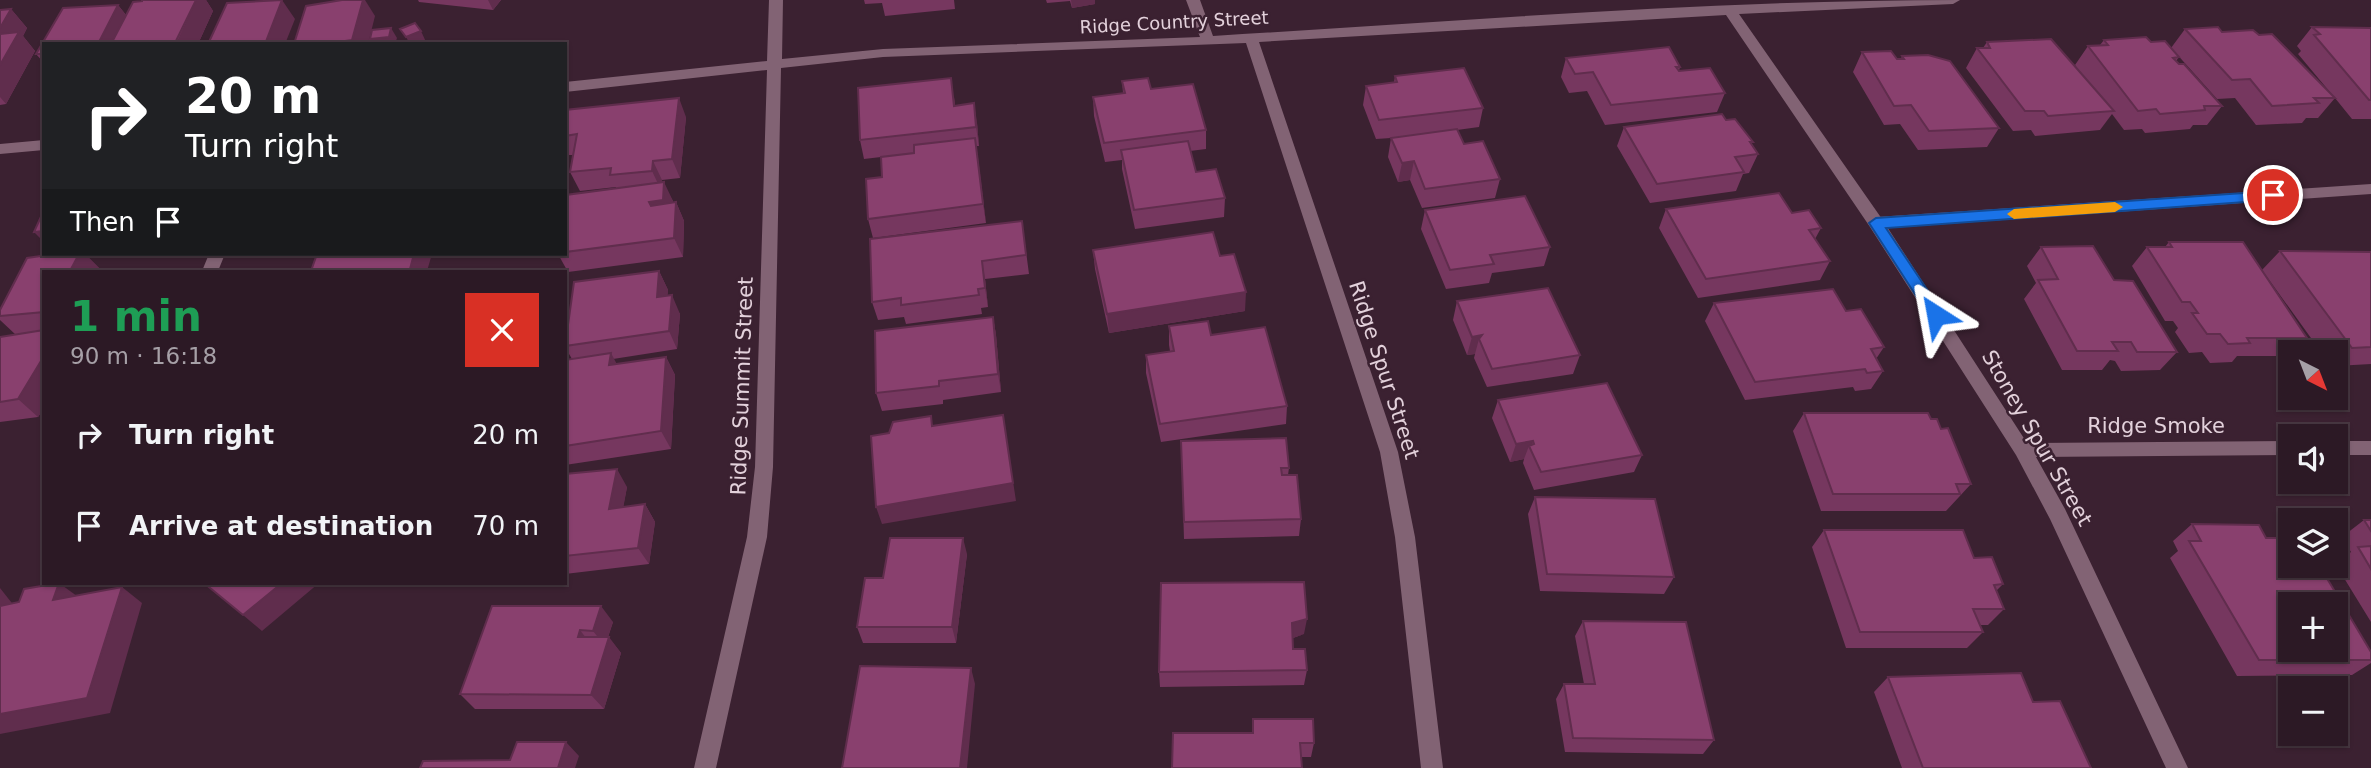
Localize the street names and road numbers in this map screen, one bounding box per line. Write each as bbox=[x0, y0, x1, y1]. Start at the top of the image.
street label: Ridge Country Street bbox=[1079, 7, 1269, 37]
street label: Ridge Summit Street bbox=[726, 276, 758, 496]
street label: Ridge Spur Street bbox=[1344, 278, 1424, 462]
street label: Stoney Spur Street bbox=[1977, 346, 2097, 530]
street label: Ridge Smoke bbox=[2087, 414, 2225, 438]

